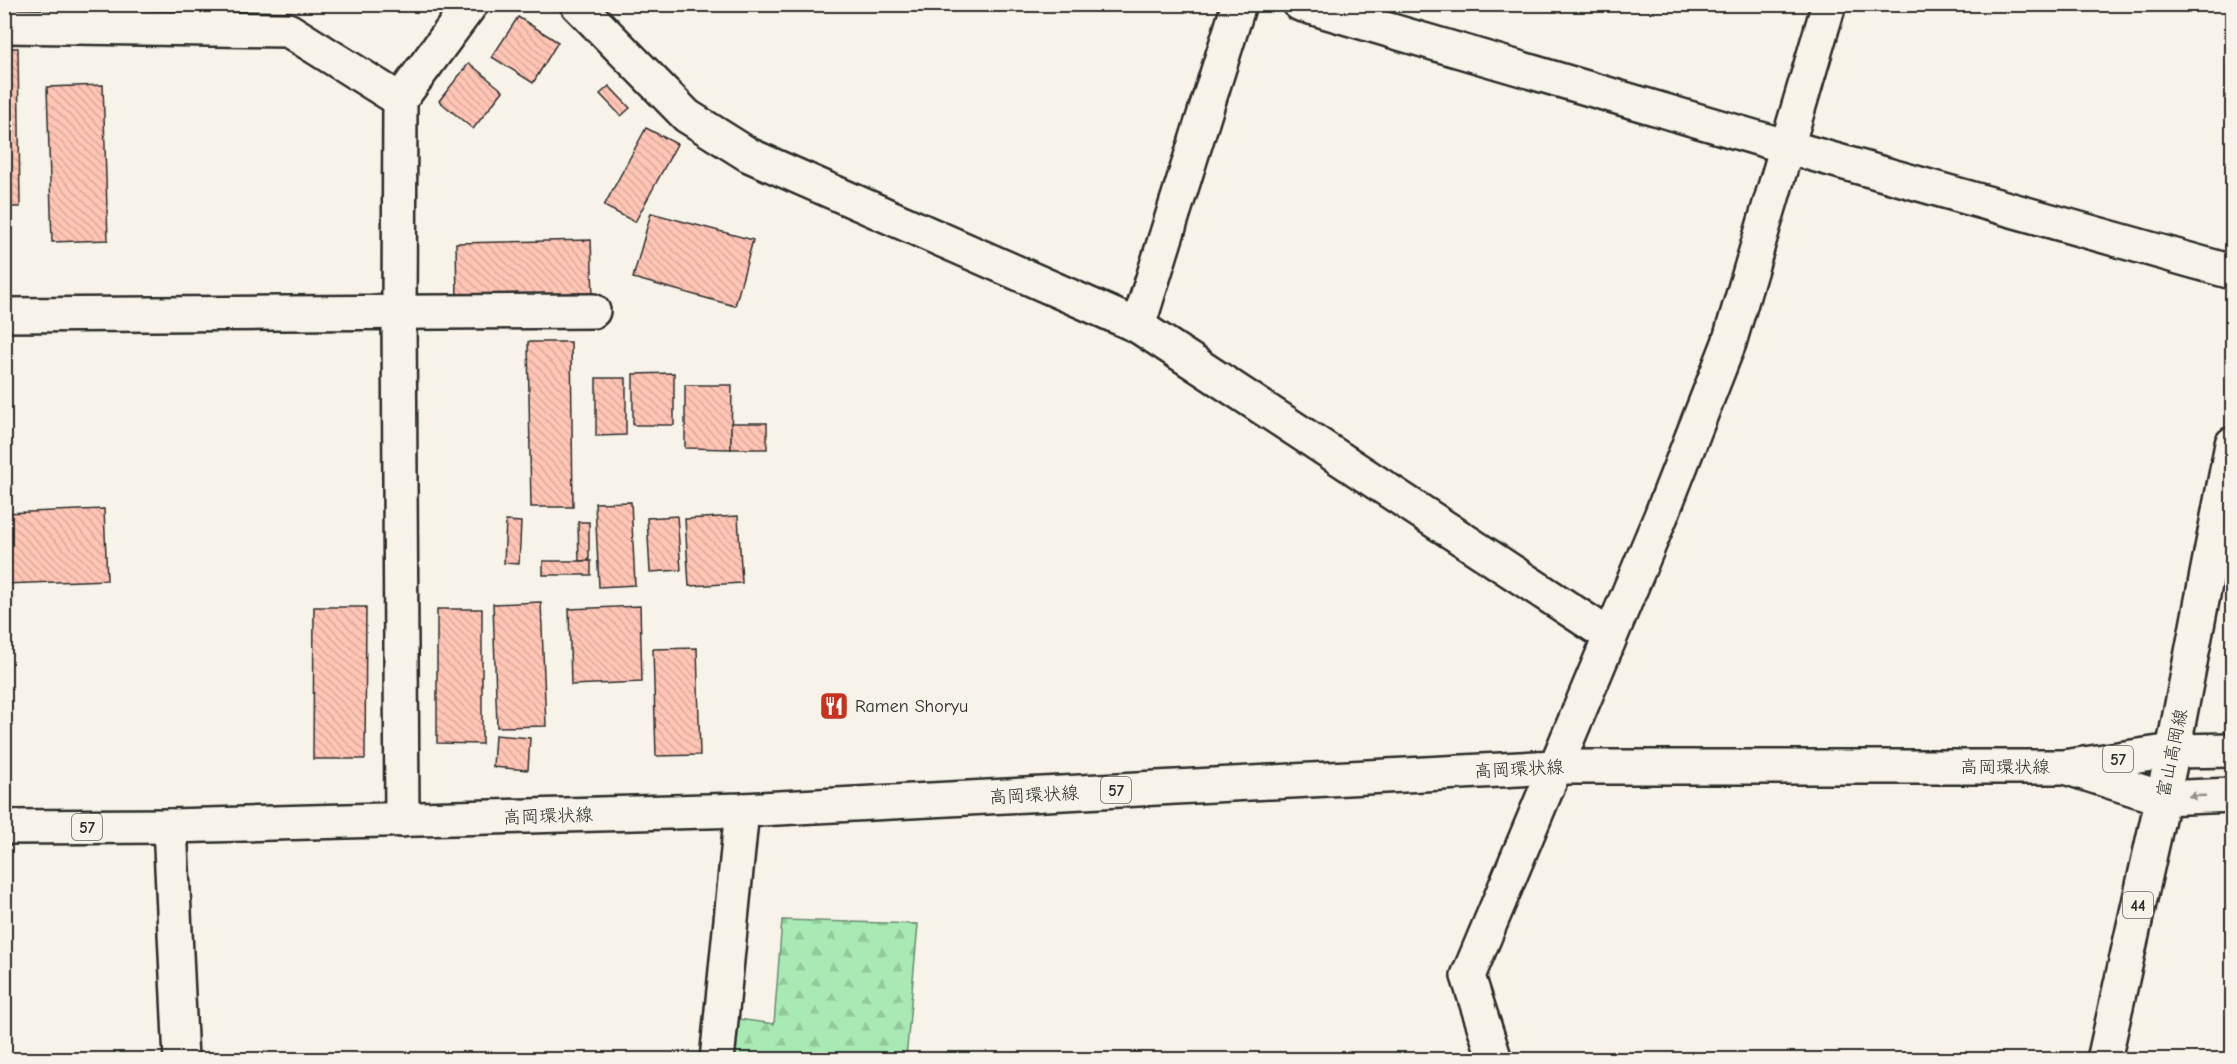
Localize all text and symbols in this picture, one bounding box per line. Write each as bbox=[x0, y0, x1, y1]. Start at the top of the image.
restaurant icon: Ramen Shoryu bbox=[818, 690, 850, 722]
place label: Ramen Shoryu bbox=[855, 696, 968, 717]
street label: 富山高岡線 bbox=[2153, 707, 2192, 799]
road number: 57 bbox=[2103, 746, 2133, 772]
street label: 高岡環状線 bbox=[1474, 757, 1565, 782]
street label: 高岡環状線 bbox=[1960, 757, 2050, 778]
road number: 57 bbox=[1101, 777, 1131, 803]
street label: 高岡環状線 bbox=[989, 783, 1080, 808]
one-way arrow bbox=[2188, 792, 2207, 801]
street label: 高岡環状線 bbox=[503, 804, 593, 829]
road number: 57 bbox=[72, 814, 102, 840]
road number: 44 bbox=[2123, 892, 2153, 918]

